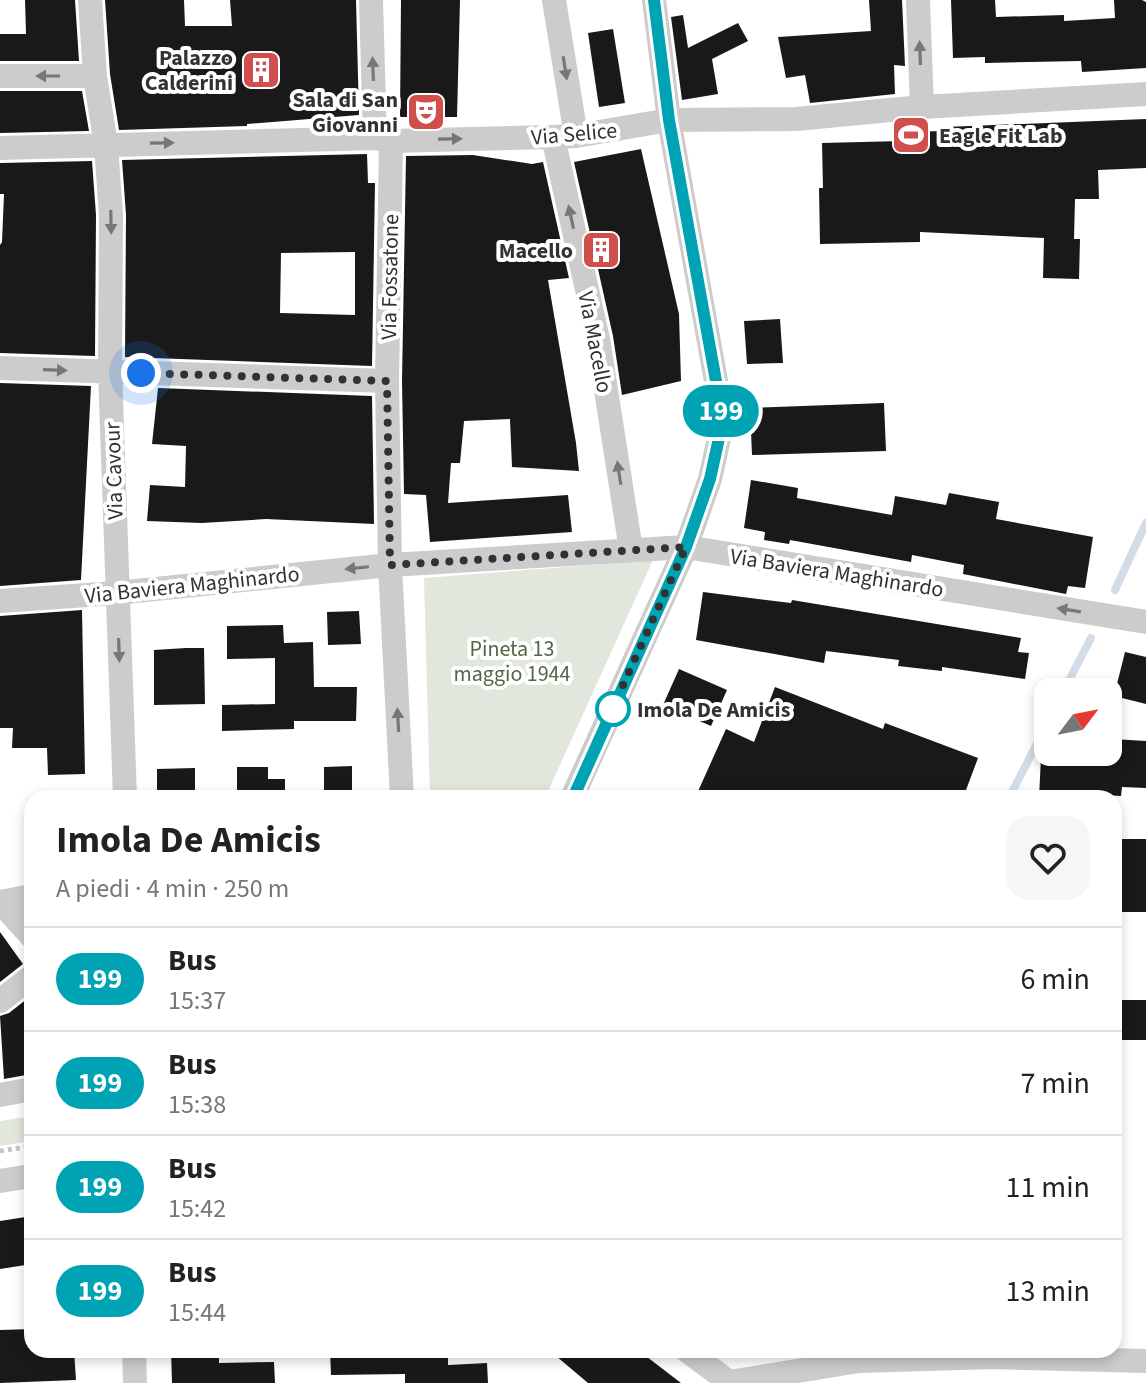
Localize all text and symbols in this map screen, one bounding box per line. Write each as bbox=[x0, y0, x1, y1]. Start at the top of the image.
one-way arrow bbox=[914, 40, 927, 65]
place label: Palazzo Calderini bbox=[145, 42, 233, 99]
building icon: Palazzo Calderini bbox=[240, 49, 282, 91]
one-way arrow bbox=[366, 56, 379, 81]
one-way arrow bbox=[559, 56, 572, 81]
one-way arrow bbox=[35, 70, 60, 82]
place label: Sala di San Giovanni bbox=[292, 84, 398, 141]
theatre icon: Sala di San Giovanni bbox=[405, 91, 447, 133]
street label: Via Selice bbox=[530, 114, 619, 154]
sports icon: Eagle Fit Lab bbox=[890, 114, 932, 156]
place label: Eagle Fit Lab bbox=[939, 120, 1063, 152]
one-way arrow bbox=[438, 133, 463, 146]
one-way arrow bbox=[150, 137, 175, 150]
one-way arrow bbox=[564, 205, 577, 230]
one-way arrow bbox=[104, 210, 117, 235]
street label: Via Fossatone bbox=[373, 214, 407, 340]
building icon: Macello bbox=[580, 229, 622, 271]
place label: Macello bbox=[499, 235, 573, 267]
street label: Via Macello bbox=[569, 289, 621, 396]
your location bbox=[121, 353, 161, 393]
one-way arrow bbox=[43, 363, 68, 376]
line badge: 199 bbox=[675, 385, 767, 437]
text: 199 bbox=[699, 391, 743, 431]
street label: Via Cavour bbox=[96, 421, 132, 520]
one-way arrow bbox=[612, 460, 625, 485]
street label: Via Baviera Maghinardo bbox=[728, 540, 946, 606]
street label: Via Baviera Maghinardo bbox=[83, 558, 301, 612]
one-way arrow bbox=[344, 561, 369, 574]
one-way arrow bbox=[1056, 603, 1081, 615]
park label: Pineta 13 maggio 1944 bbox=[454, 633, 571, 690]
one-way arrow bbox=[112, 638, 125, 663]
north arrow bbox=[1034, 678, 1122, 766]
map controls bbox=[1034, 678, 1122, 766]
marker: Imola De Amicis bbox=[596, 692, 630, 726]
place label: Imola De Amicis bbox=[637, 694, 791, 726]
one-way arrow bbox=[392, 707, 405, 732]
text: Imola De Amicis bbox=[56, 813, 321, 867]
button: heart bbox=[1006, 816, 1090, 900]
text: A piedi · 4 min · 250 m bbox=[56, 870, 289, 907]
text: Bus bbox=[168, 939, 216, 982]
text: 6 min bbox=[1020, 958, 1090, 1001]
text: 199 bbox=[78, 959, 122, 999]
text: 15:37 bbox=[168, 982, 226, 1019]
text: Bus bbox=[168, 1043, 216, 1086]
text: 7 min bbox=[1020, 1062, 1090, 1105]
text: 199 bbox=[78, 1063, 122, 1103]
text: 15:38 bbox=[168, 1086, 226, 1123]
text: Bus bbox=[168, 1147, 216, 1190]
text: 11 min bbox=[1006, 1166, 1090, 1209]
text: 199 bbox=[78, 1167, 122, 1207]
text: 15:42 bbox=[168, 1190, 226, 1227]
text: Bus bbox=[168, 1251, 216, 1294]
text: 13 min bbox=[1006, 1270, 1090, 1313]
text: 199 bbox=[78, 1271, 122, 1311]
text: 15:44 bbox=[168, 1294, 226, 1331]

